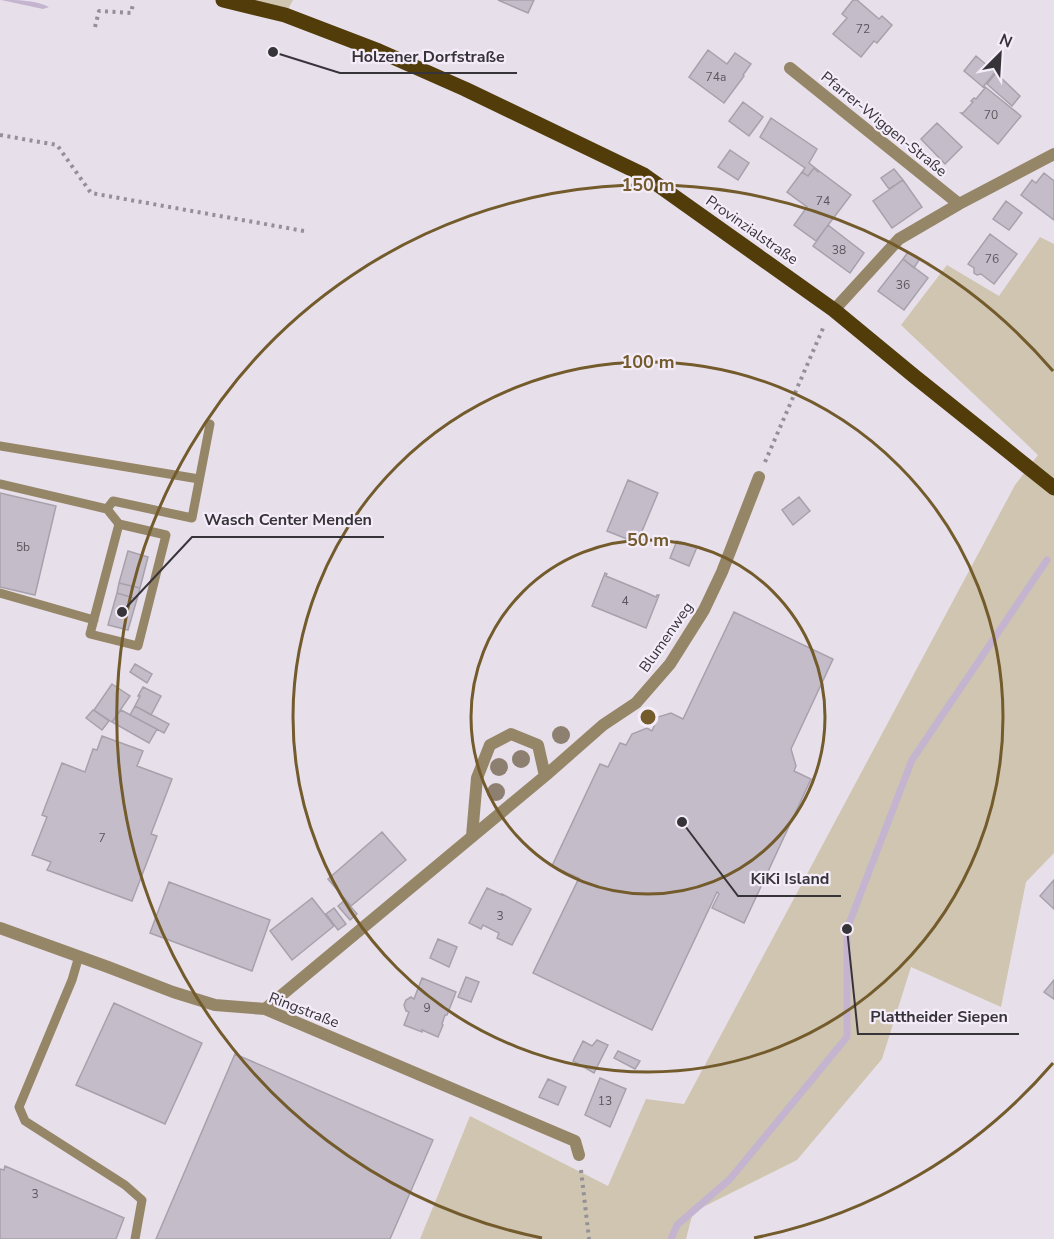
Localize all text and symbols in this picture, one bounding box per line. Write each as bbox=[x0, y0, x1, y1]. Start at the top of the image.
house number: 72 bbox=[856, 21, 870, 37]
north arrow bbox=[970, 24, 1030, 84]
text: N bbox=[996, 29, 1016, 54]
callout: Holzener Dorfstraße bbox=[340, 39, 517, 73]
text: Holzener Dorfstraße bbox=[351, 46, 505, 68]
street label: Pfarrer-Wiggen-Straße bbox=[817, 67, 951, 181]
house number: 74a bbox=[706, 69, 726, 85]
house number: 70 bbox=[984, 107, 998, 123]
text: 150 m bbox=[621, 173, 675, 197]
street label: Provinzialstraße bbox=[702, 191, 802, 269]
house number: 74 bbox=[816, 193, 830, 209]
house number: 38 bbox=[832, 242, 846, 258]
house number: 76 bbox=[985, 251, 999, 267]
house number: 36 bbox=[896, 277, 910, 293]
text: 100 m bbox=[621, 350, 675, 374]
callout: Wasch Center Menden bbox=[192, 503, 384, 537]
text: Wasch Center Menden bbox=[204, 509, 372, 531]
text: 50 m bbox=[627, 528, 669, 552]
house number: 5b bbox=[16, 539, 30, 555]
house number: 4 bbox=[621, 593, 629, 609]
street label: Blumenweg bbox=[634, 598, 698, 676]
centre of rings bbox=[638, 707, 658, 727]
house number: 7 bbox=[98, 830, 106, 846]
callout: KiKi Island bbox=[738, 862, 841, 896]
text: KiKi Island bbox=[751, 868, 829, 890]
house number: 3 bbox=[496, 908, 504, 924]
street label: Ringstraße bbox=[266, 987, 342, 1033]
house number: 9 bbox=[423, 1000, 431, 1016]
callout: Plattheider Siepen bbox=[858, 1000, 1019, 1034]
text: Plattheider Siepen bbox=[870, 1006, 1008, 1028]
house number: 13 bbox=[598, 1093, 612, 1109]
house number: 3 bbox=[31, 1186, 39, 1202]

